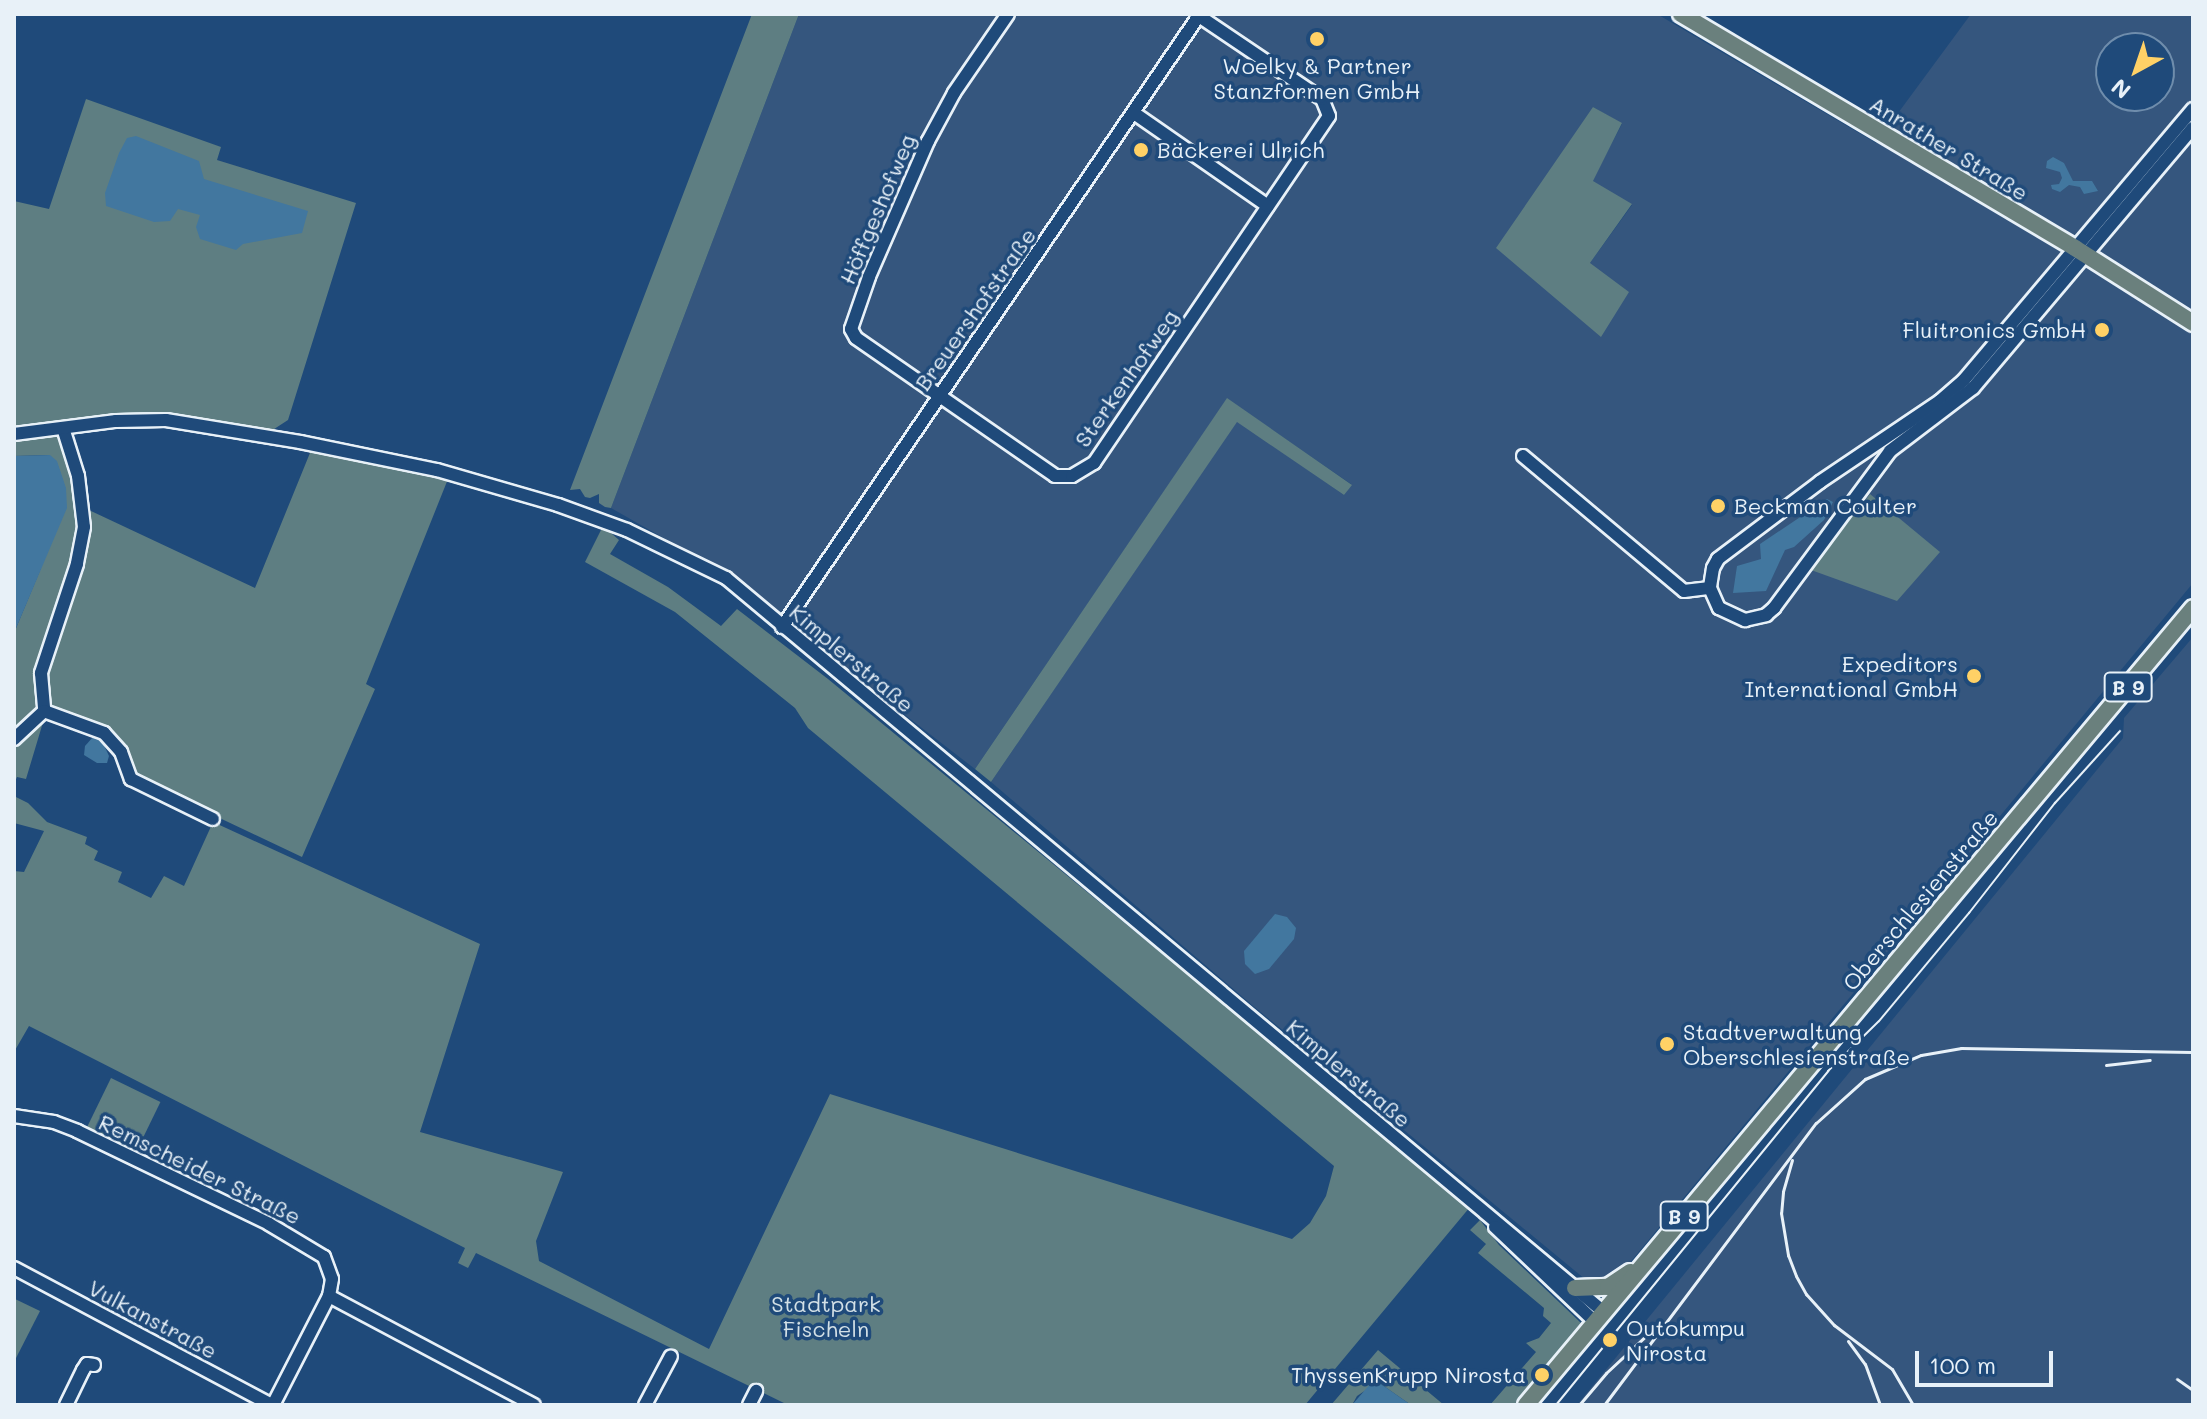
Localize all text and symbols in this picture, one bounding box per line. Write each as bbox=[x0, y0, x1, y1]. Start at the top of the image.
marker: Woelky & Partner Stanzformen GmbH bbox=[1308, 30, 1326, 48]
north arrow bbox=[2095, 32, 2175, 112]
place label: Woelky & Partner Stanzformen GmbH bbox=[1214, 52, 1420, 104]
text: N bbox=[2105, 73, 2136, 106]
street label: Anrather Straße bbox=[1865, 90, 2033, 206]
street label: Höffgeshofweg bbox=[834, 130, 920, 288]
place label: Bäckerei Ulrich bbox=[1157, 137, 1324, 163]
marker: Bäckerei Ulrich bbox=[1132, 141, 1150, 159]
street label: Breuershofstraße bbox=[909, 223, 1041, 395]
street label: Sterkenhofweg bbox=[1069, 304, 1183, 452]
place label: Fluitronics GmbH bbox=[1903, 317, 2086, 343]
marker: Fluitronics GmbH bbox=[2093, 321, 2111, 339]
place label: Beckman Coulter bbox=[1734, 493, 1917, 519]
marker: Beckman Coulter bbox=[1709, 497, 1727, 515]
street label: Kimplerstraße bbox=[785, 598, 919, 718]
place label: Expeditors International GmbH bbox=[1744, 650, 1958, 702]
marker: Expeditors International GmbH bbox=[1965, 667, 1983, 685]
road number: B 9 bbox=[2102, 671, 2154, 703]
street label: Oberschlesienstraße bbox=[1837, 804, 2003, 996]
street label: Kimplerstraße bbox=[1282, 1013, 1416, 1133]
place label: Stadtverwaltung Oberschlesienstraße bbox=[1683, 1018, 1910, 1070]
marker: Stadtverwaltung Oberschlesienstraße bbox=[1658, 1035, 1676, 1053]
street label: Remscheider Straße bbox=[95, 1109, 305, 1229]
road number: B 9 bbox=[1658, 1200, 1710, 1232]
street label: Vulkanstraße bbox=[84, 1274, 222, 1364]
park label: Stadtpark Fischeln bbox=[771, 1290, 881, 1342]
place label: Outokumpu Nirosta bbox=[1626, 1314, 1745, 1366]
marker: Outokumpu Nirosta bbox=[1601, 1331, 1619, 1349]
scale bar bbox=[1919, 1335, 2057, 1385]
text: 100 m bbox=[1929, 1349, 1996, 1380]
place label: ThyssenKrupp Nirosta bbox=[1291, 1362, 1526, 1388]
marker: ThyssenKrupp Nirosta bbox=[1533, 1366, 1551, 1384]

